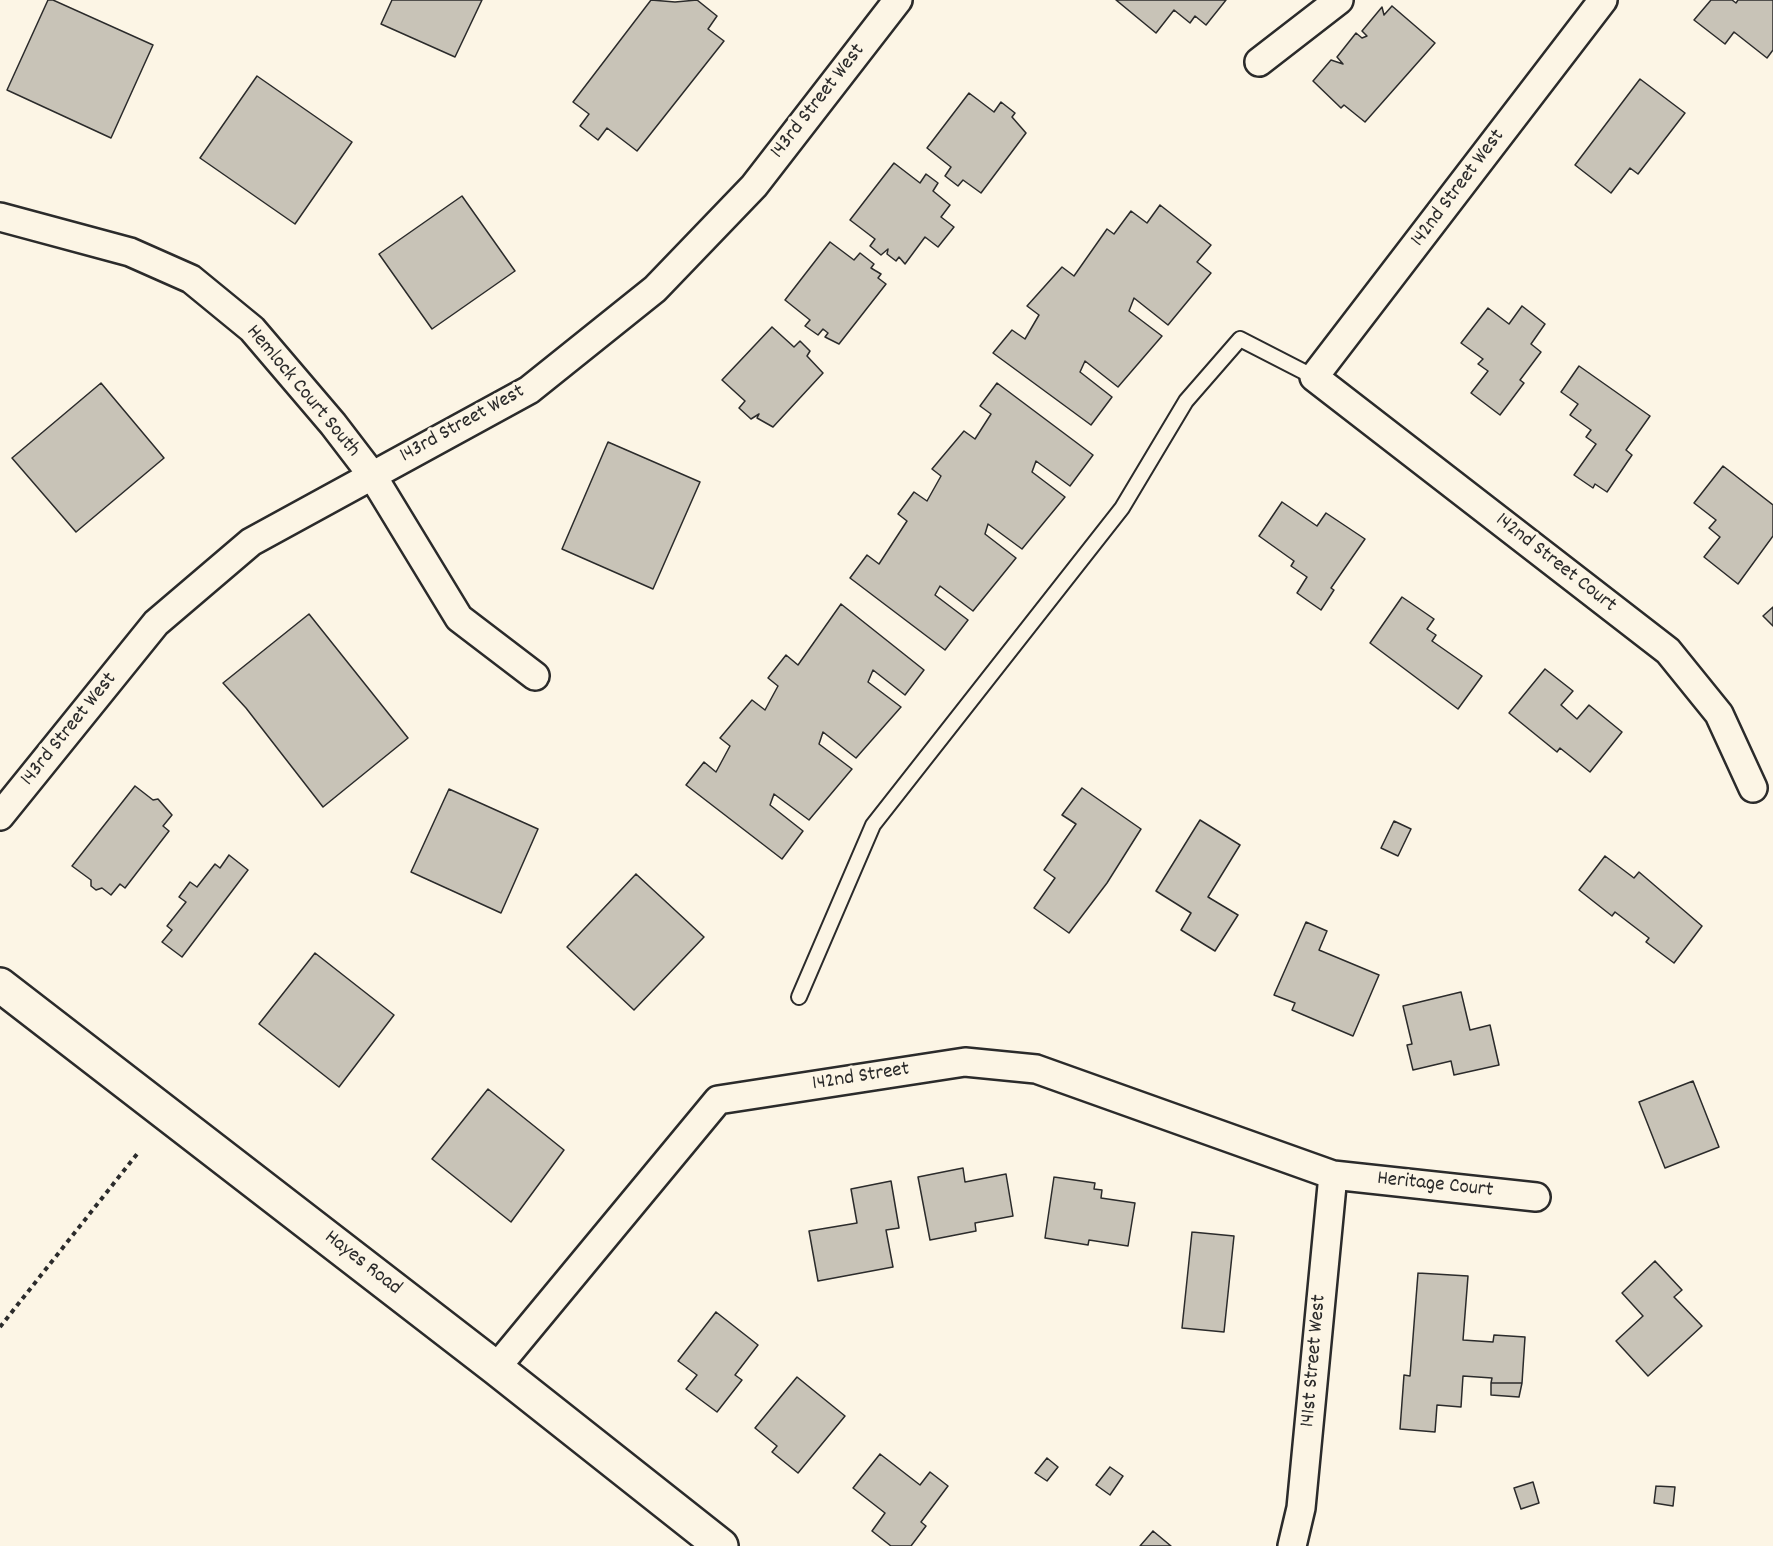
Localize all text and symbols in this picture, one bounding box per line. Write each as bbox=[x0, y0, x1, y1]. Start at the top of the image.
street label: 143rd Street West bbox=[766, 40, 872, 164]
street label: 142nd Street West bbox=[1407, 125, 1511, 253]
street label: Hemlock Court South bbox=[239, 321, 365, 463]
street label: 143rd Street West bbox=[396, 380, 530, 470]
street label: 142nd Street Court bbox=[1489, 509, 1621, 619]
street label: 143rd Street West bbox=[17, 668, 123, 792]
street label: 142nd Street bbox=[811, 1058, 911, 1098]
street label: Heritage Court bbox=[1376, 1167, 1494, 1205]
street label: Hayes Road bbox=[318, 1226, 406, 1302]
street label: 141st Street West bbox=[1297, 1294, 1333, 1428]

